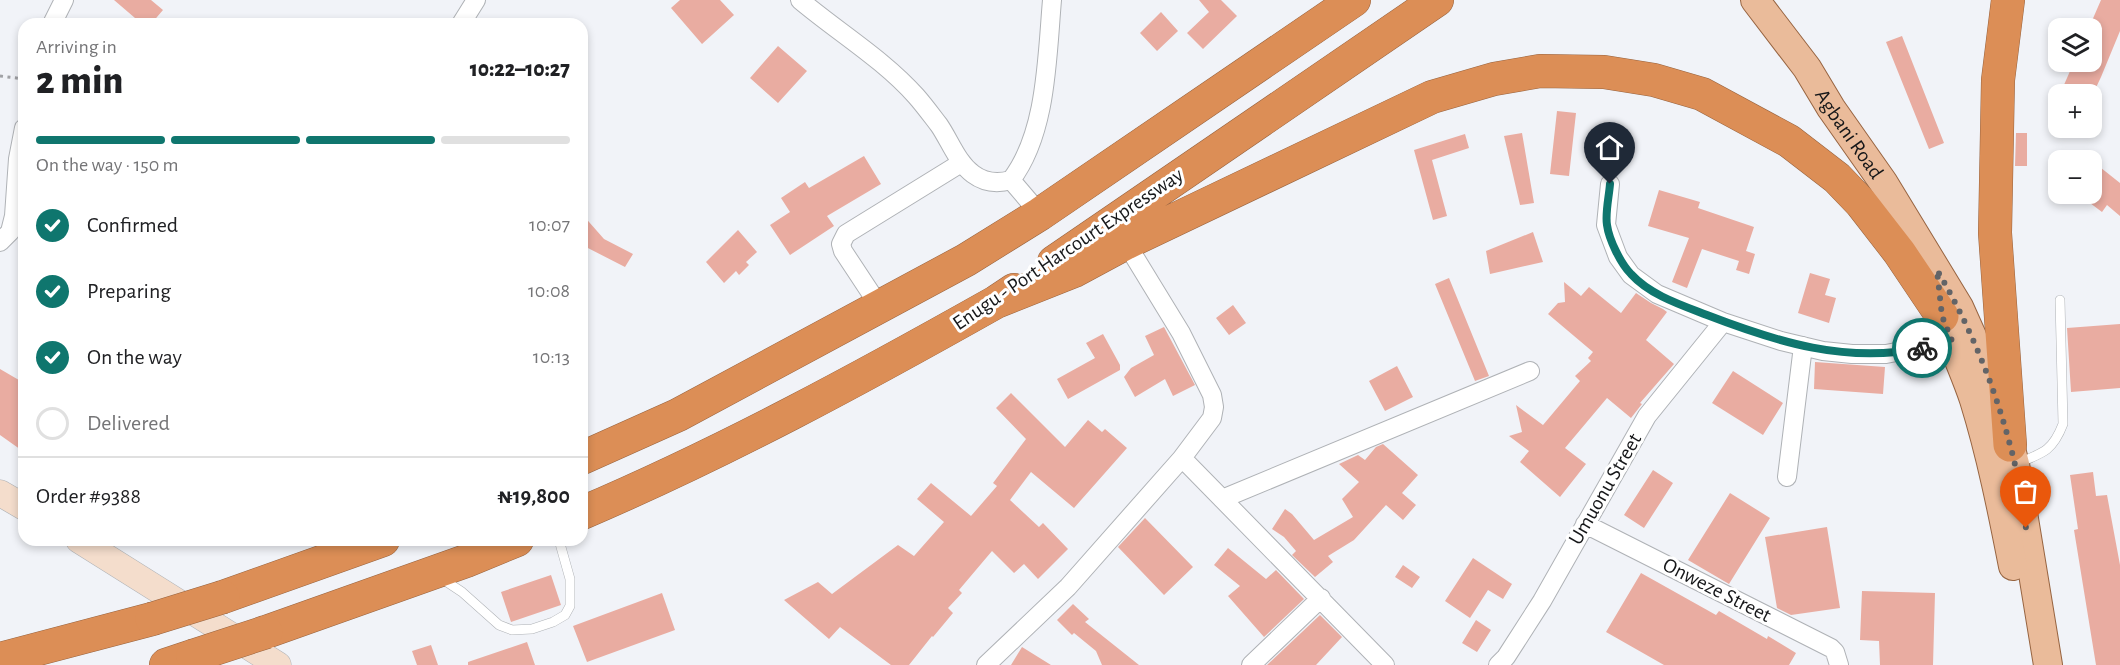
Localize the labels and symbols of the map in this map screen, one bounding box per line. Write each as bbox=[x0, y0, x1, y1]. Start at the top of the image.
street label: Agbani Road bbox=[1812, 85, 1888, 183]
pin bbox=[1584, 122, 1635, 184]
street label: Enugu - Port Harcourt Expressway bbox=[949, 164, 1187, 334]
courier bbox=[1892, 318, 1952, 378]
street label: Umuonu Street bbox=[1565, 429, 1645, 548]
pin bbox=[2000, 466, 2051, 528]
street label: Onweze Street bbox=[1660, 554, 1775, 626]

